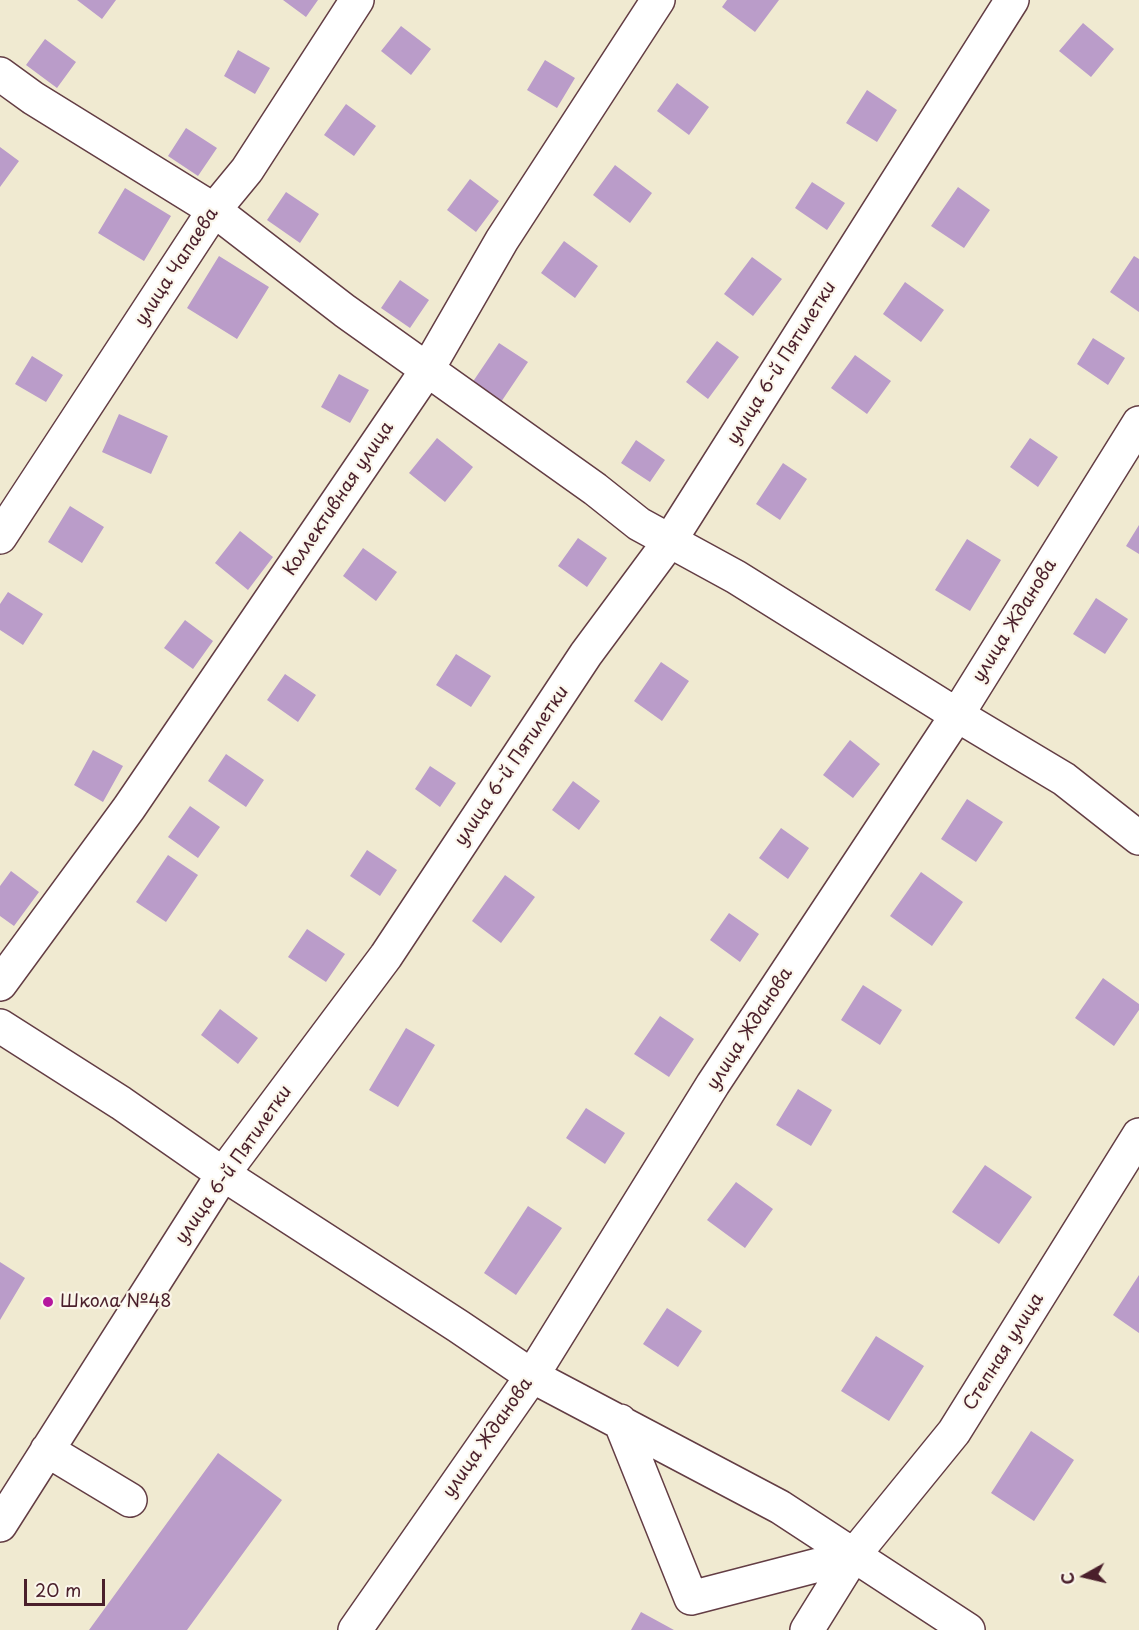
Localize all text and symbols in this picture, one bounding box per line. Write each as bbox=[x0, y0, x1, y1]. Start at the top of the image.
street label: улица Чапаева bbox=[131, 204, 223, 330]
street label: улица 6-й Пятилетки bbox=[723, 277, 841, 449]
street label: Коллективная улица bbox=[279, 418, 399, 580]
street label: улица Жданова bbox=[968, 555, 1062, 687]
street label: улица 6-й Пятилетки bbox=[450, 682, 574, 850]
street label: улица Жданова bbox=[702, 964, 798, 1094]
street label: улица 6-й Пятилетки bbox=[171, 1082, 297, 1248]
street label: Степная улица bbox=[959, 1289, 1049, 1415]
place label: Школа №48 bbox=[60, 1291, 171, 1313]
marker: Школа №48 bbox=[41, 1295, 55, 1309]
street label: улица Жданова bbox=[439, 1374, 537, 1502]
north arrow bbox=[1055, 1546, 1115, 1606]
scale bar bbox=[27, 1567, 108, 1605]
text: С bbox=[1054, 1571, 1080, 1586]
text: 20 m bbox=[35, 1576, 81, 1603]

